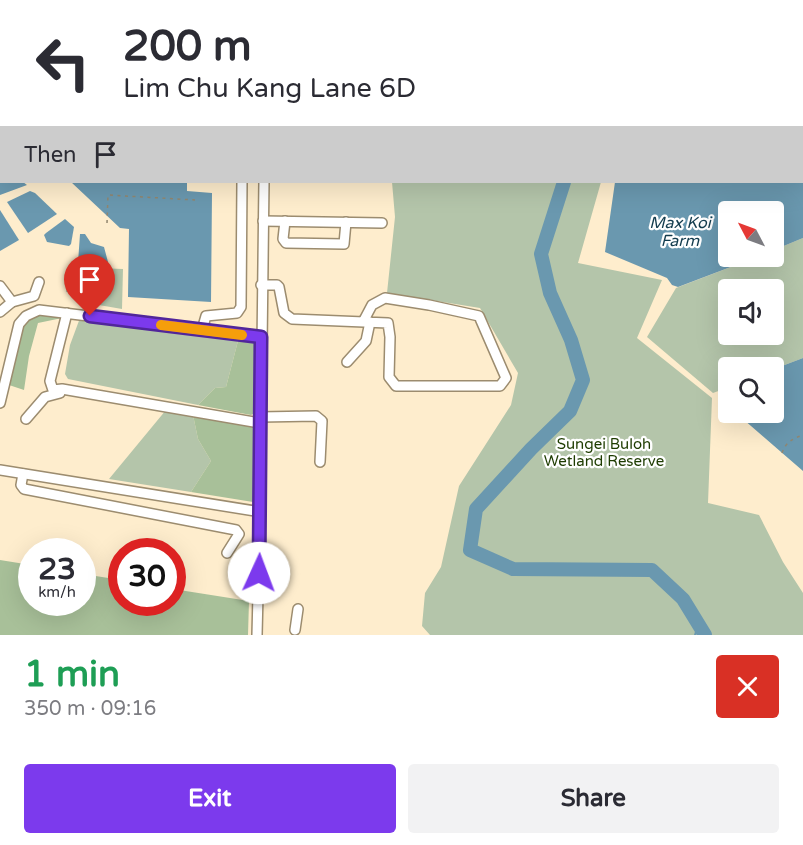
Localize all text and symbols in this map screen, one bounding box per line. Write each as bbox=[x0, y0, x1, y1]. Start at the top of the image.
text: 200 m bbox=[123, 21, 252, 72]
icon: left bbox=[24, 24, 102, 102]
text: Lim Chu Kang Lane 6D bbox=[123, 72, 416, 105]
icon: arrive bbox=[89, 138, 122, 171]
text: Then bbox=[24, 142, 77, 168]
north arrow bbox=[718, 201, 784, 267]
map controls bbox=[718, 201, 784, 423]
water label: Max Koi Farm bbox=[649, 213, 713, 251]
pin bbox=[64, 254, 115, 316]
icon: arrive bbox=[73, 263, 106, 296]
button: sound bbox=[718, 279, 784, 345]
button: search bbox=[718, 357, 784, 423]
park label: Sungei Buloh Wetland Reserve bbox=[544, 435, 664, 470]
speed limit sign: 30 bbox=[108, 538, 186, 616]
position arrow bbox=[227, 541, 291, 605]
text: 23 bbox=[38, 551, 76, 588]
text: km/h bbox=[38, 583, 76, 601]
text: 1 min bbox=[24, 653, 120, 696]
button: close bbox=[716, 655, 779, 718]
text: 350 m · 09:16 bbox=[24, 697, 156, 721]
button: Exit bbox=[24, 764, 396, 833]
button: Share bbox=[408, 764, 779, 833]

